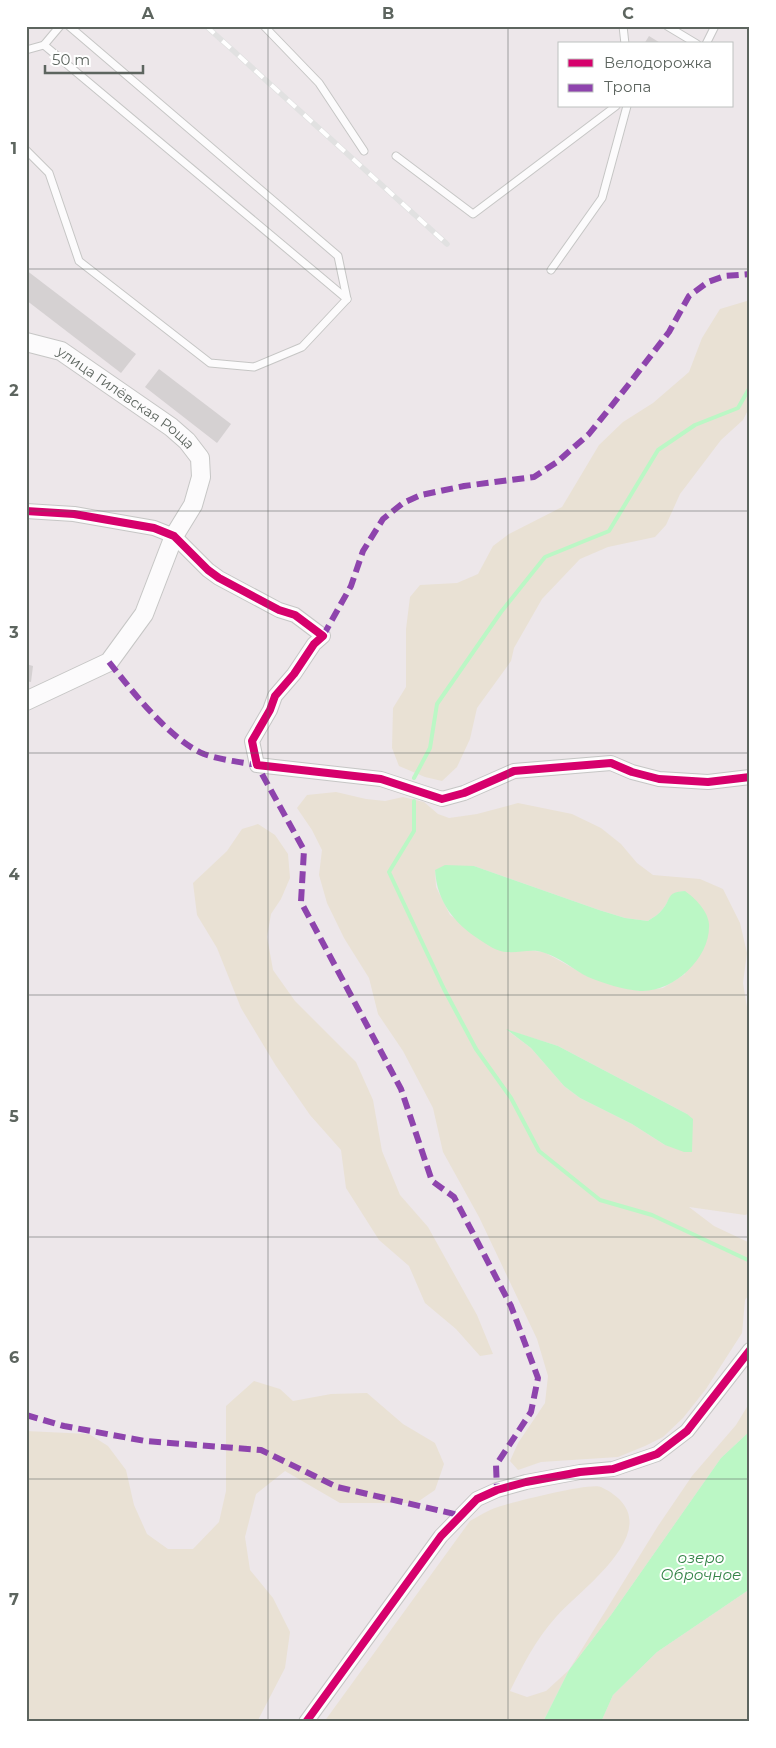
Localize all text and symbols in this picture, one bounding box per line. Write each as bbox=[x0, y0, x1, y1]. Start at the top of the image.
text: A bbox=[141, 4, 155, 23]
text: B bbox=[382, 4, 394, 23]
text: C bbox=[622, 4, 634, 23]
scale bar bbox=[45, 42, 142, 74]
legend bbox=[558, 42, 734, 108]
text: 50 m bbox=[52, 50, 90, 69]
text: Велодорожка bbox=[604, 53, 712, 72]
text: Тропа bbox=[604, 77, 651, 96]
text: 1 bbox=[11, 139, 17, 158]
street label: улица Гилёвская Роща bbox=[53, 341, 199, 453]
text: 2 bbox=[9, 381, 19, 400]
text: 3 bbox=[8, 623, 19, 642]
text: 4 bbox=[8, 865, 20, 884]
text: 5 bbox=[9, 1107, 19, 1126]
text: 6 bbox=[9, 1348, 19, 1367]
water label: озеро Оброчное bbox=[661, 1548, 741, 1584]
text: 7 bbox=[9, 1590, 19, 1609]

